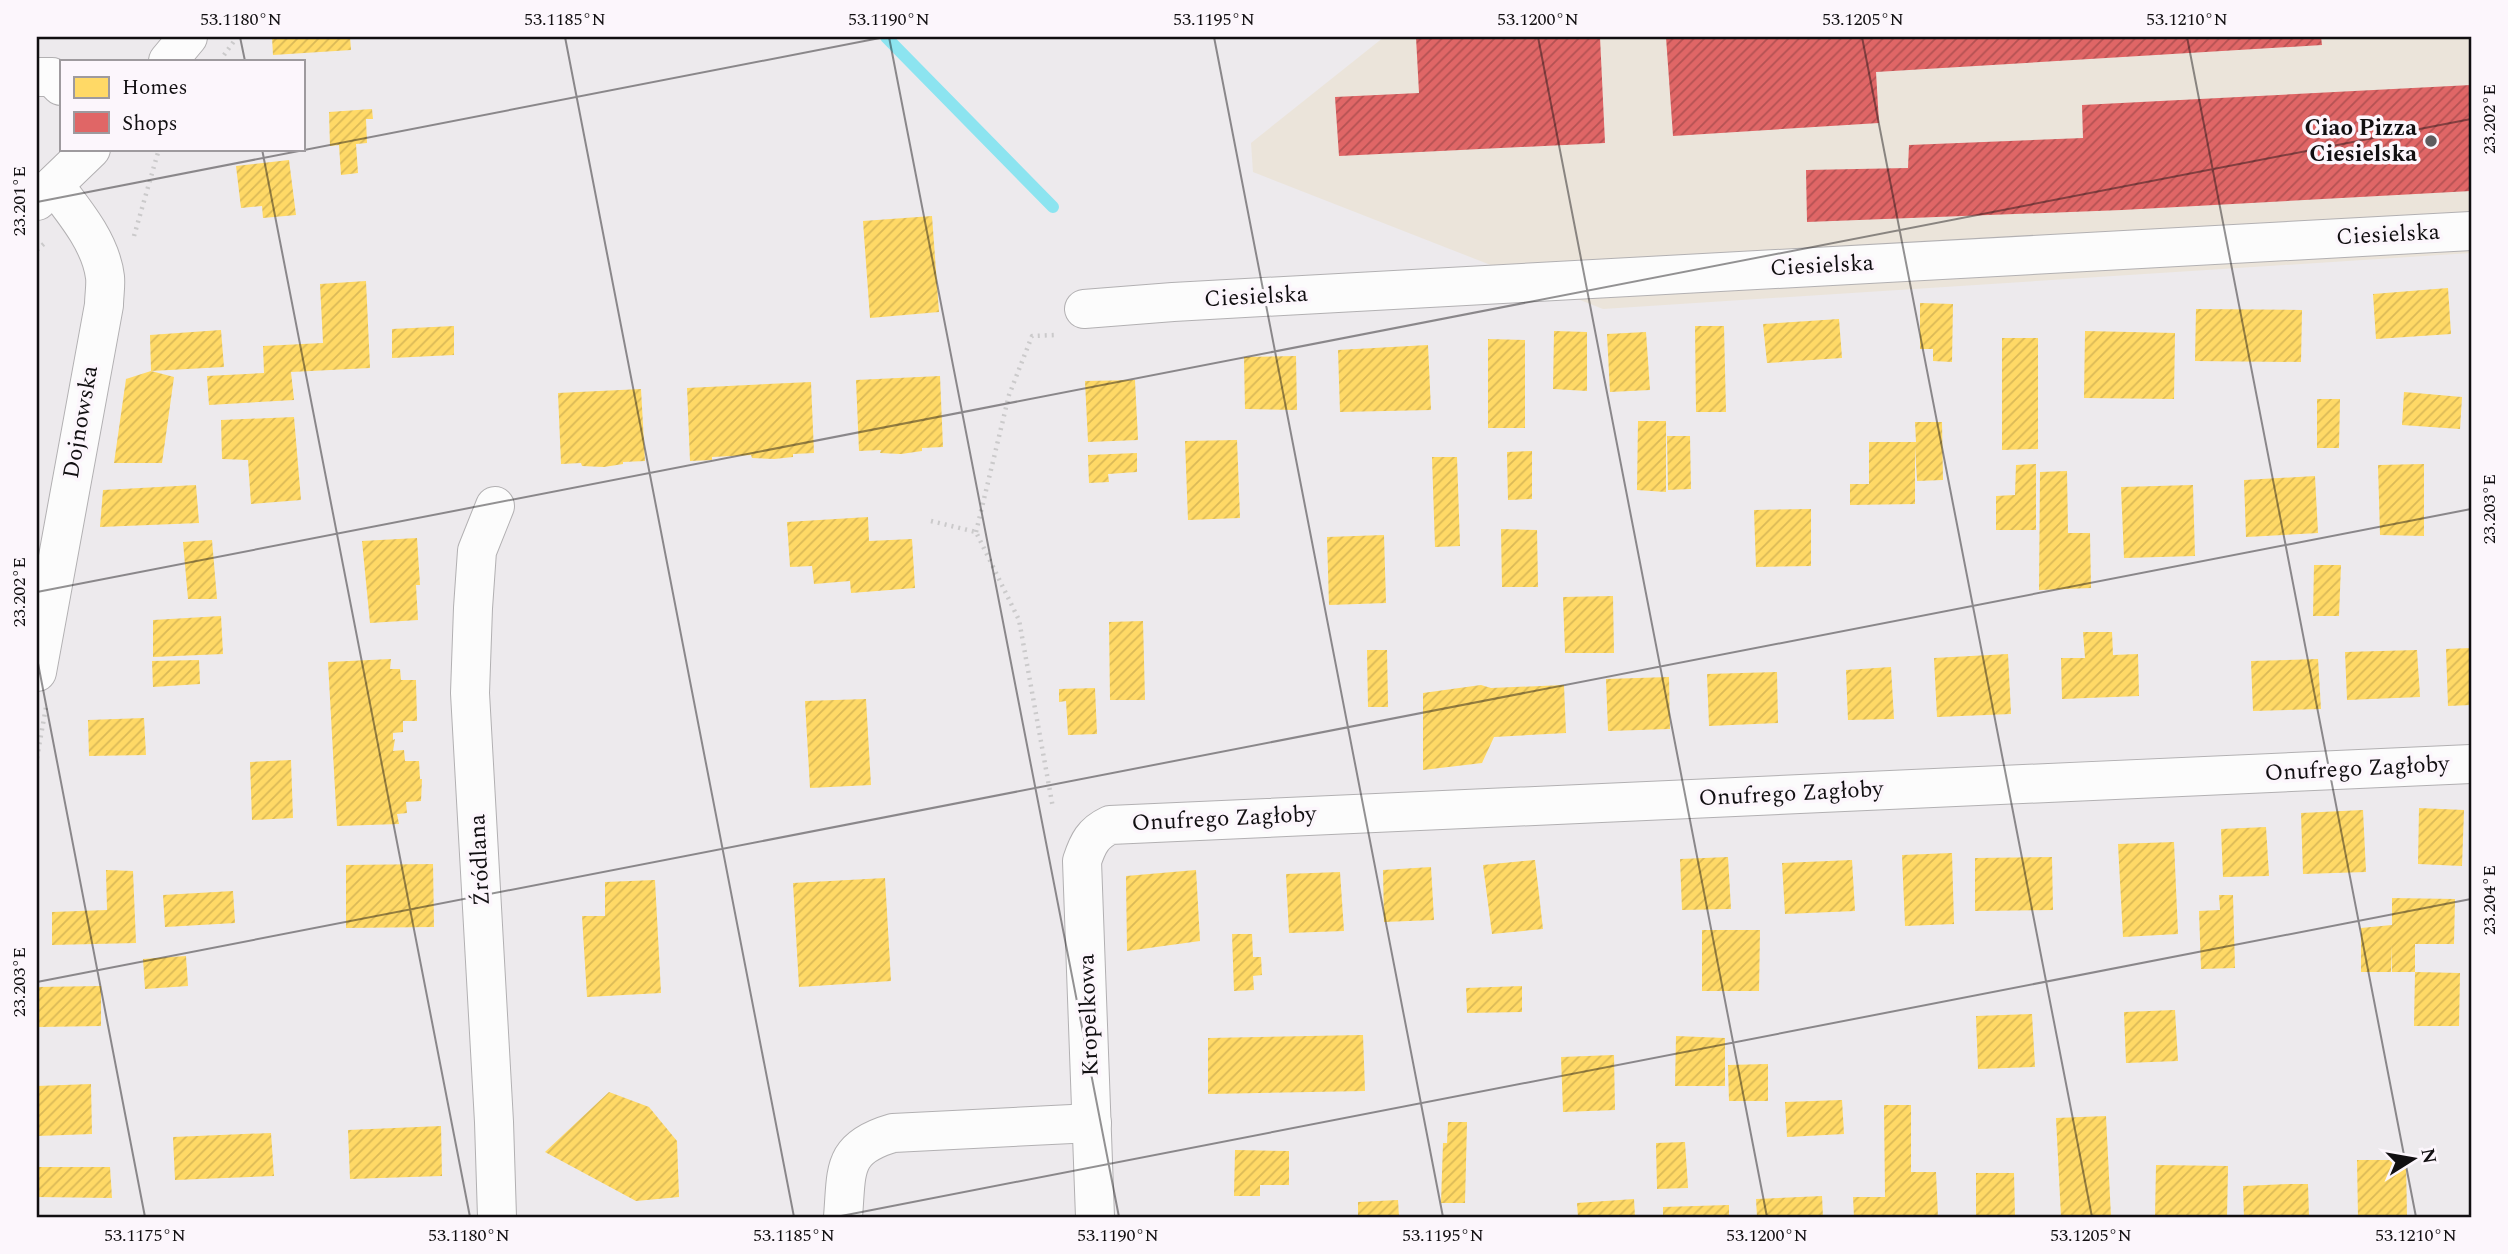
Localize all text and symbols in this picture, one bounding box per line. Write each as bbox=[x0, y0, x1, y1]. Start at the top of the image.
text: 53.1180°N bbox=[200, 6, 282, 33]
text: 53.1185°N bbox=[524, 6, 606, 33]
text: 53.1190°N bbox=[848, 6, 930, 33]
text: 53.1195°N bbox=[1173, 6, 1255, 33]
text: 53.1200°N bbox=[1497, 6, 1579, 33]
text: 53.1205°N bbox=[1822, 6, 1904, 33]
text: 53.1210°N bbox=[2146, 6, 2228, 33]
legend bbox=[60, 60, 304, 150]
text: Homes bbox=[122, 72, 188, 104]
text: 23.202°E bbox=[2476, 84, 2503, 154]
text: Shops bbox=[122, 108, 178, 140]
place label: Ciao Pizza Ciesielska bbox=[2305, 111, 2417, 172]
marker: Ciao Pizza Ciesielska bbox=[2423, 133, 2439, 149]
text: 23.201°E bbox=[6, 166, 33, 236]
street label: Ciesielska bbox=[2335, 215, 2441, 255]
street label: Ciesielska bbox=[1769, 246, 1875, 286]
street label: Ciesielska bbox=[1203, 277, 1309, 317]
street label: Dojnowska bbox=[54, 363, 108, 481]
text: 23.203°E bbox=[2476, 474, 2503, 544]
text: 23.202°E bbox=[6, 557, 33, 627]
street label: Onufrego Zagłoby bbox=[2264, 747, 2451, 791]
street label: Onufrego Zagłoby bbox=[1698, 772, 1885, 816]
street label: Onufrego Zagłoby bbox=[1131, 797, 1318, 841]
street label: Źródlana bbox=[460, 813, 500, 907]
text: 23.204°E bbox=[2476, 865, 2503, 935]
text: 23.203°E bbox=[6, 947, 33, 1017]
street label: Kropelkowa bbox=[1069, 953, 1109, 1077]
north arrow bbox=[2378, 1124, 2448, 1194]
text: N bbox=[2413, 1146, 2444, 1166]
text: 53.1175°N bbox=[104, 1222, 186, 1249]
text: 53.1180°N bbox=[428, 1222, 510, 1249]
text: 53.1185°N bbox=[753, 1222, 835, 1249]
text: 53.1190°N bbox=[1077, 1222, 1159, 1249]
text: 53.1195°N bbox=[1402, 1222, 1484, 1249]
text: 53.1200°N bbox=[1726, 1222, 1808, 1249]
text: 53.1205°N bbox=[2050, 1222, 2132, 1249]
text: 53.1210°N bbox=[2375, 1222, 2457, 1249]

